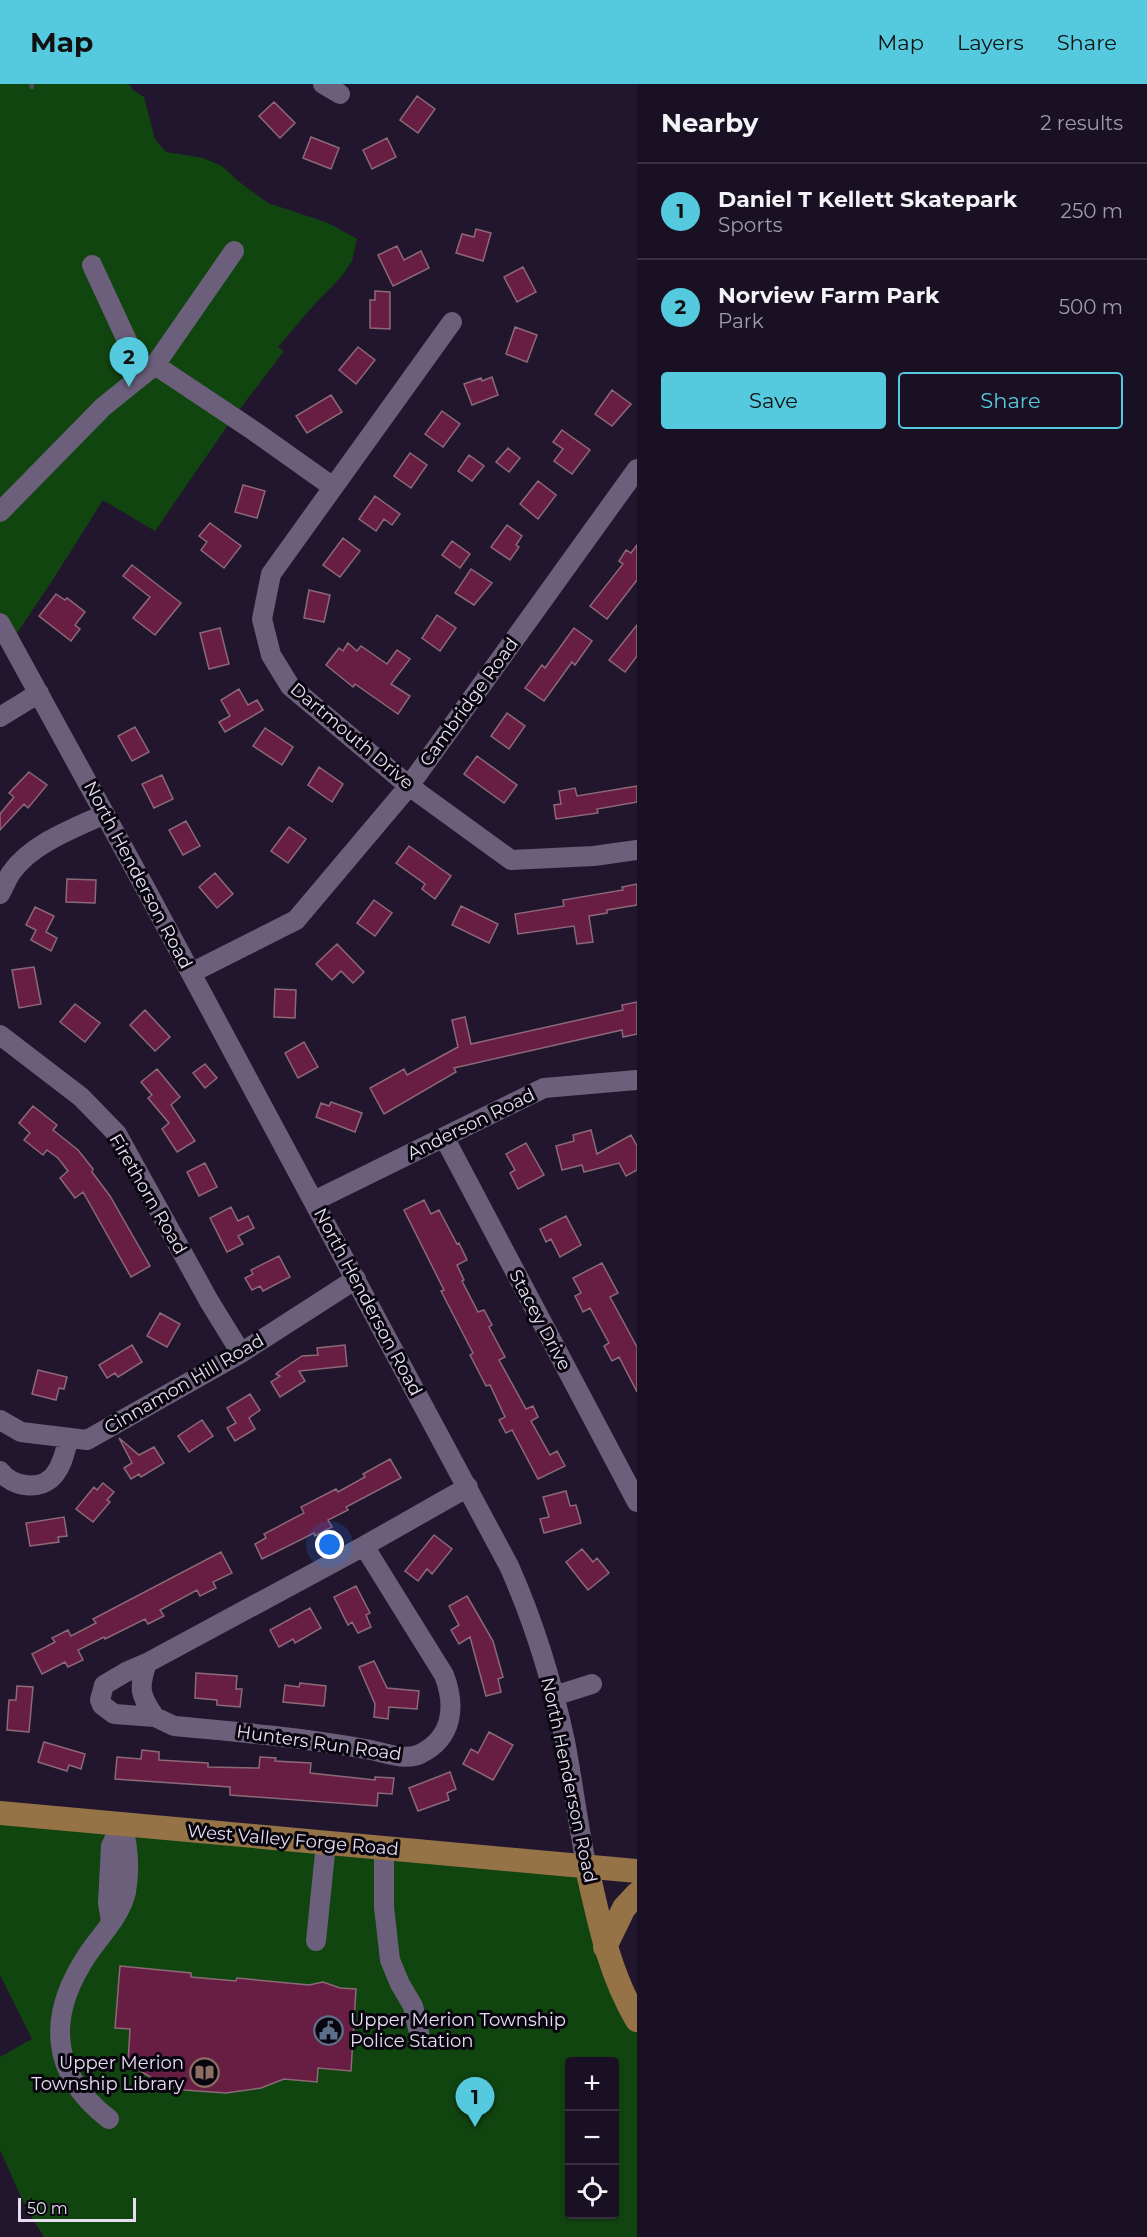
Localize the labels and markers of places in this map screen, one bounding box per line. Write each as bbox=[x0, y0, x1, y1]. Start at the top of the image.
pin: 2 bbox=[110, 338, 148, 387]
place label: Upper Merion Township Police Station bbox=[350, 2009, 566, 2052]
public building icon: Upper Merion Township Police Station bbox=[313, 2014, 345, 2046]
place label: Upper Merion Township Library bbox=[31, 2052, 184, 2095]
library icon: Upper Merion Township Library bbox=[189, 2057, 221, 2089]
pin: 1 bbox=[456, 2078, 494, 2127]

